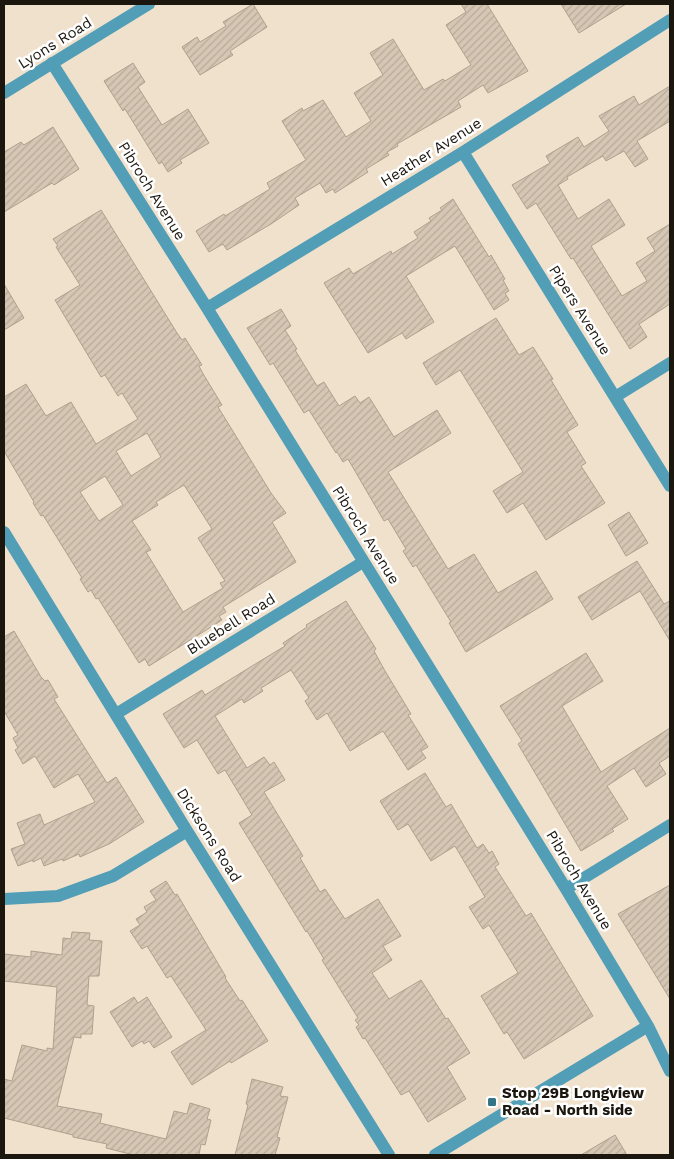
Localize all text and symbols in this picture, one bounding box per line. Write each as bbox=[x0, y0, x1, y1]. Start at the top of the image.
street label: Lyons Road bbox=[15, 13, 95, 73]
street label: Heather Avenue bbox=[377, 114, 485, 190]
street label: Pibroch Avenue bbox=[115, 138, 189, 244]
street label: Pipers Avenue bbox=[545, 262, 615, 358]
street label: Pibroch Avenue bbox=[329, 482, 403, 588]
street label: Bluebell Road bbox=[184, 590, 278, 658]
street label: Dicksons Road bbox=[173, 785, 245, 885]
street label: Pibroch Avenue bbox=[542, 827, 616, 933]
place label: Stop 29B Longview Road - North side bbox=[502, 1084, 645, 1119]
marker: Stop 29B Longview Road - North side bbox=[486, 1096, 498, 1108]

